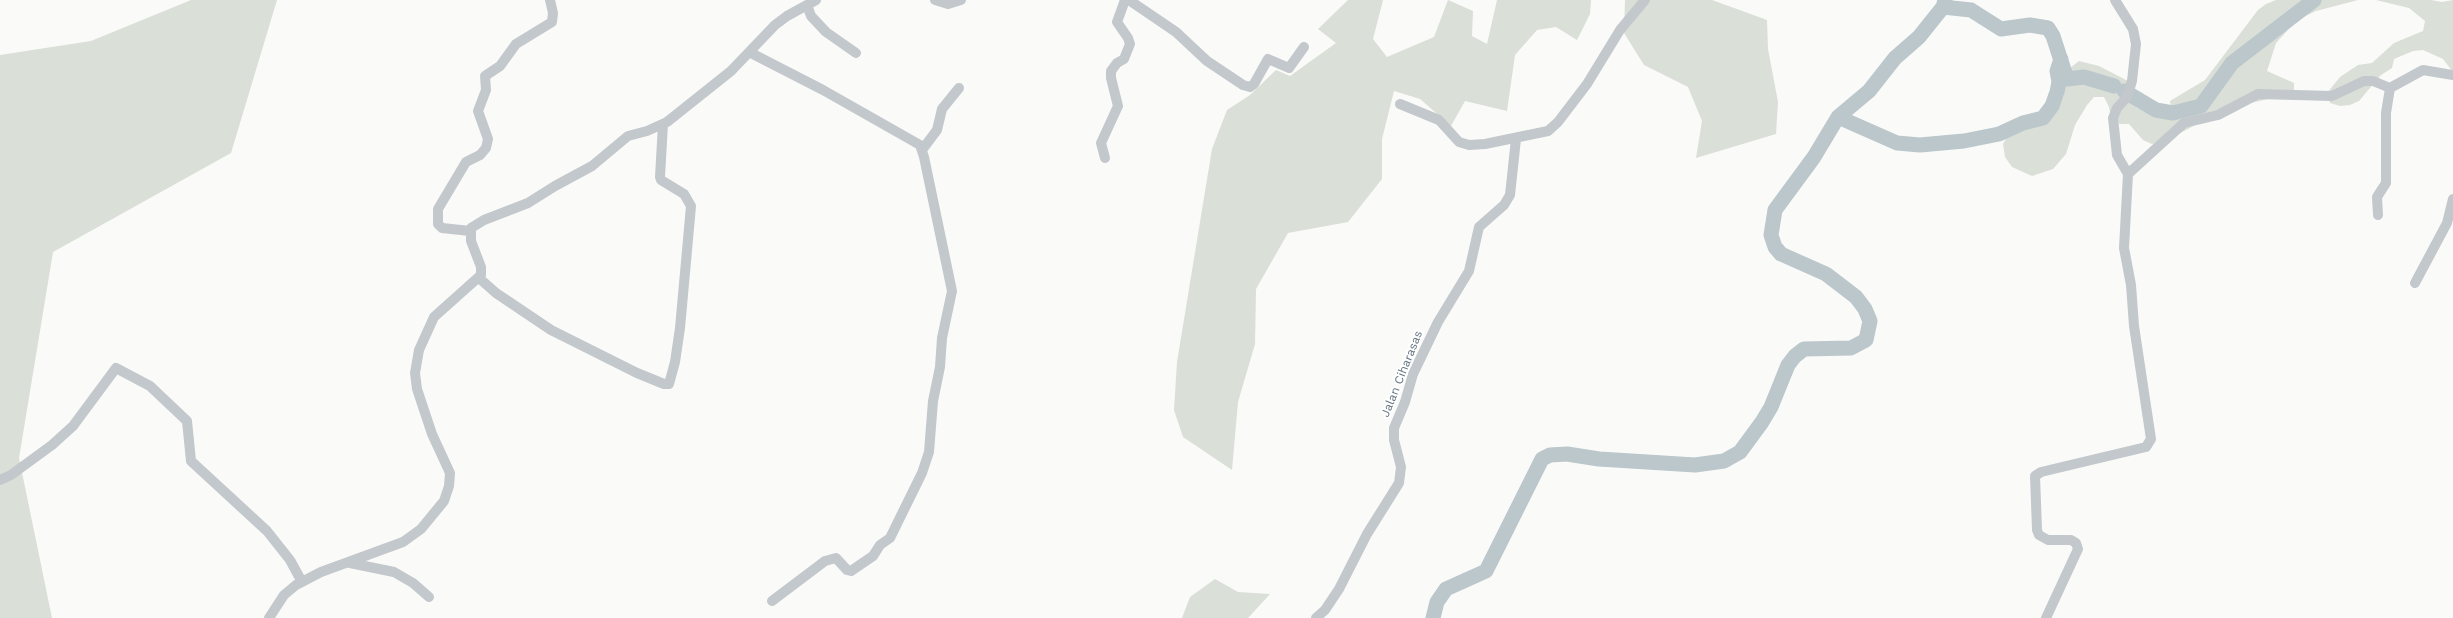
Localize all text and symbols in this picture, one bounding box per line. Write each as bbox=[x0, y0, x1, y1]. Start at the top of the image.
street label: Jalan Ciharasas bbox=[1378, 329, 1426, 419]

